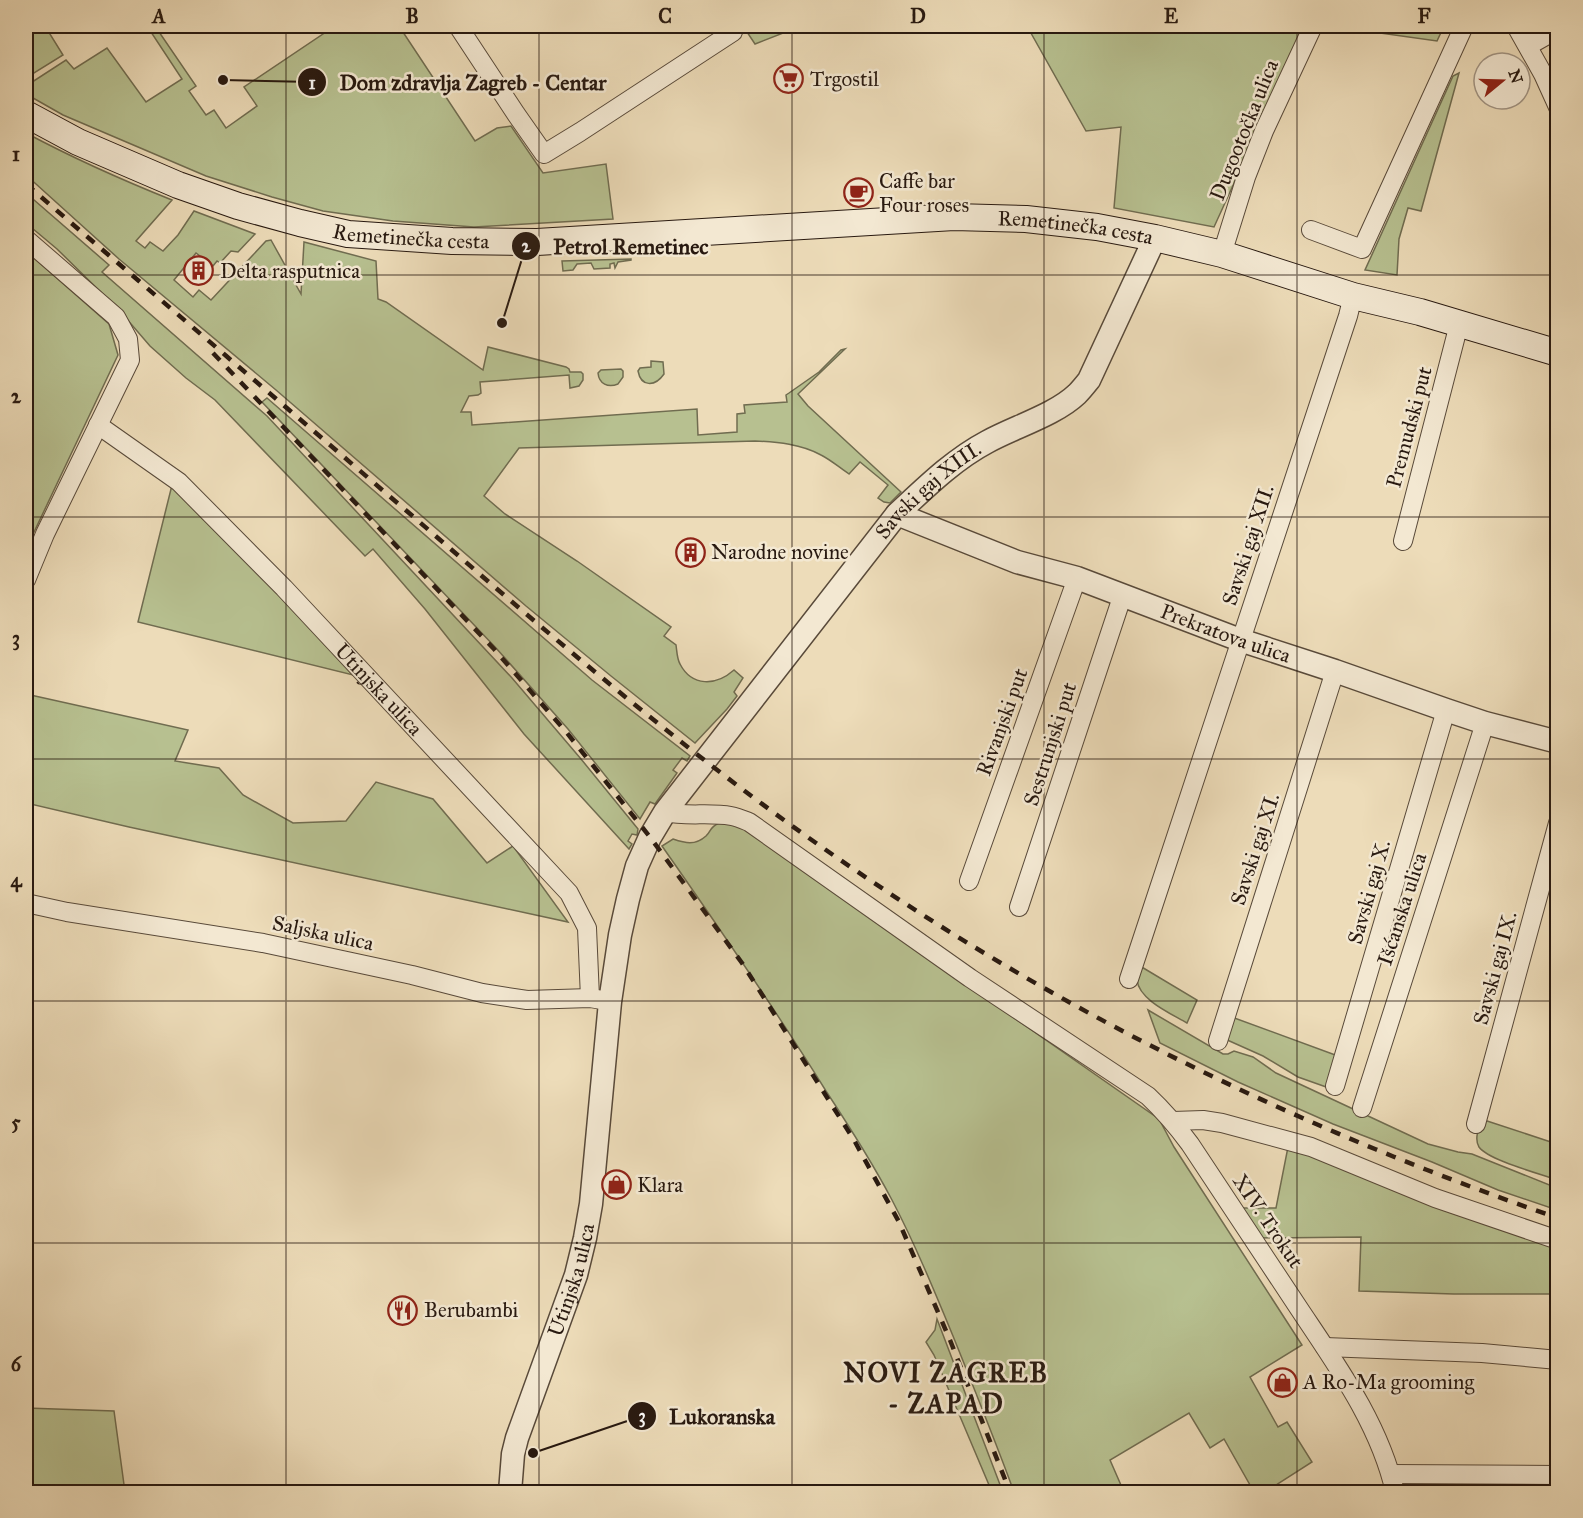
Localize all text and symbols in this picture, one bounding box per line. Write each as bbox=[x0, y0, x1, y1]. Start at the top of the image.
text: A bbox=[150, 4, 166, 28]
text: B bbox=[405, 4, 419, 28]
text: C bbox=[658, 4, 672, 28]
text: D bbox=[910, 4, 926, 28]
text: E bbox=[1164, 4, 1179, 28]
text: F bbox=[1417, 4, 1431, 28]
north arrow bbox=[1472, 51, 1532, 111]
street label: Dugootočka ulica bbox=[1204, 56, 1284, 204]
callout: Dom zdravlja Zagreb - Centar bbox=[297, 62, 618, 102]
supermarket icon: Trgostil bbox=[773, 63, 805, 95]
place label: Trgostil bbox=[810, 66, 879, 92]
text: N bbox=[1505, 67, 1527, 86]
text: Dom zdravlja Zagreb - Centar bbox=[339, 69, 607, 96]
text: 1 bbox=[308, 72, 316, 94]
text: 1 bbox=[12, 142, 20, 166]
place label: Caffe bar Four roses bbox=[879, 168, 969, 218]
cafe icon: Caffe bar Four roses bbox=[842, 177, 874, 209]
street label: Remetinečka cesta bbox=[997, 205, 1155, 250]
street label: Remetinečka cesta bbox=[330, 218, 489, 254]
callout: Petrol Remetinec bbox=[511, 226, 720, 266]
text: Petrol Remetinec bbox=[553, 233, 709, 260]
text: 2 bbox=[522, 235, 532, 257]
building icon: Delta rasputnica bbox=[183, 255, 215, 287]
place label: Delta rasputnica bbox=[220, 258, 360, 284]
street label: Premudski put bbox=[1380, 363, 1438, 490]
text: 2 bbox=[11, 384, 22, 408]
street label: Savski gaj XIII. bbox=[869, 435, 986, 544]
street label: Savski gaj XII. bbox=[1216, 481, 1280, 609]
building icon: Narodne novine bbox=[674, 536, 706, 568]
place label: Narodne novine bbox=[711, 539, 849, 565]
street label: Prekratova ulica bbox=[1157, 598, 1294, 669]
text: 3 bbox=[12, 626, 20, 651]
street label: Utinjska ulica bbox=[329, 638, 428, 741]
street label: Rivanjski put bbox=[971, 664, 1034, 779]
street label: Sestrunjski put bbox=[1018, 678, 1082, 809]
street label: Savski gaj XI. bbox=[1225, 790, 1285, 908]
street label: Savski gaj X. bbox=[1342, 837, 1396, 947]
street label: Išćanska ulica bbox=[1372, 849, 1432, 969]
text: 4 bbox=[10, 868, 22, 893]
street label: Savski gaj IX. bbox=[1467, 908, 1523, 1028]
street label: Saljska ulica bbox=[270, 910, 376, 956]
text: 5 bbox=[11, 1110, 21, 1134]
shop icon: Klara bbox=[600, 1169, 632, 1201]
street label: XIV. Trokut bbox=[1227, 1169, 1309, 1274]
place label: Klara bbox=[637, 1172, 683, 1198]
street label: Utinjska ulica bbox=[542, 1221, 600, 1340]
restaurant icon: Berubambi bbox=[387, 1294, 419, 1326]
place label: Berubambi bbox=[424, 1297, 519, 1323]
text: 6 bbox=[11, 1352, 23, 1376]
district label: NOVI ZAGREB - ZAPAD bbox=[843, 1356, 1049, 1420]
shop icon: A Ro-Ma grooming bbox=[1266, 1366, 1298, 1398]
place label: A Ro-Ma grooming bbox=[1302, 1369, 1474, 1395]
callout: Lukoranska bbox=[627, 1396, 787, 1436]
text: Lukoranska bbox=[669, 1403, 776, 1430]
text: 3 bbox=[638, 1405, 646, 1428]

